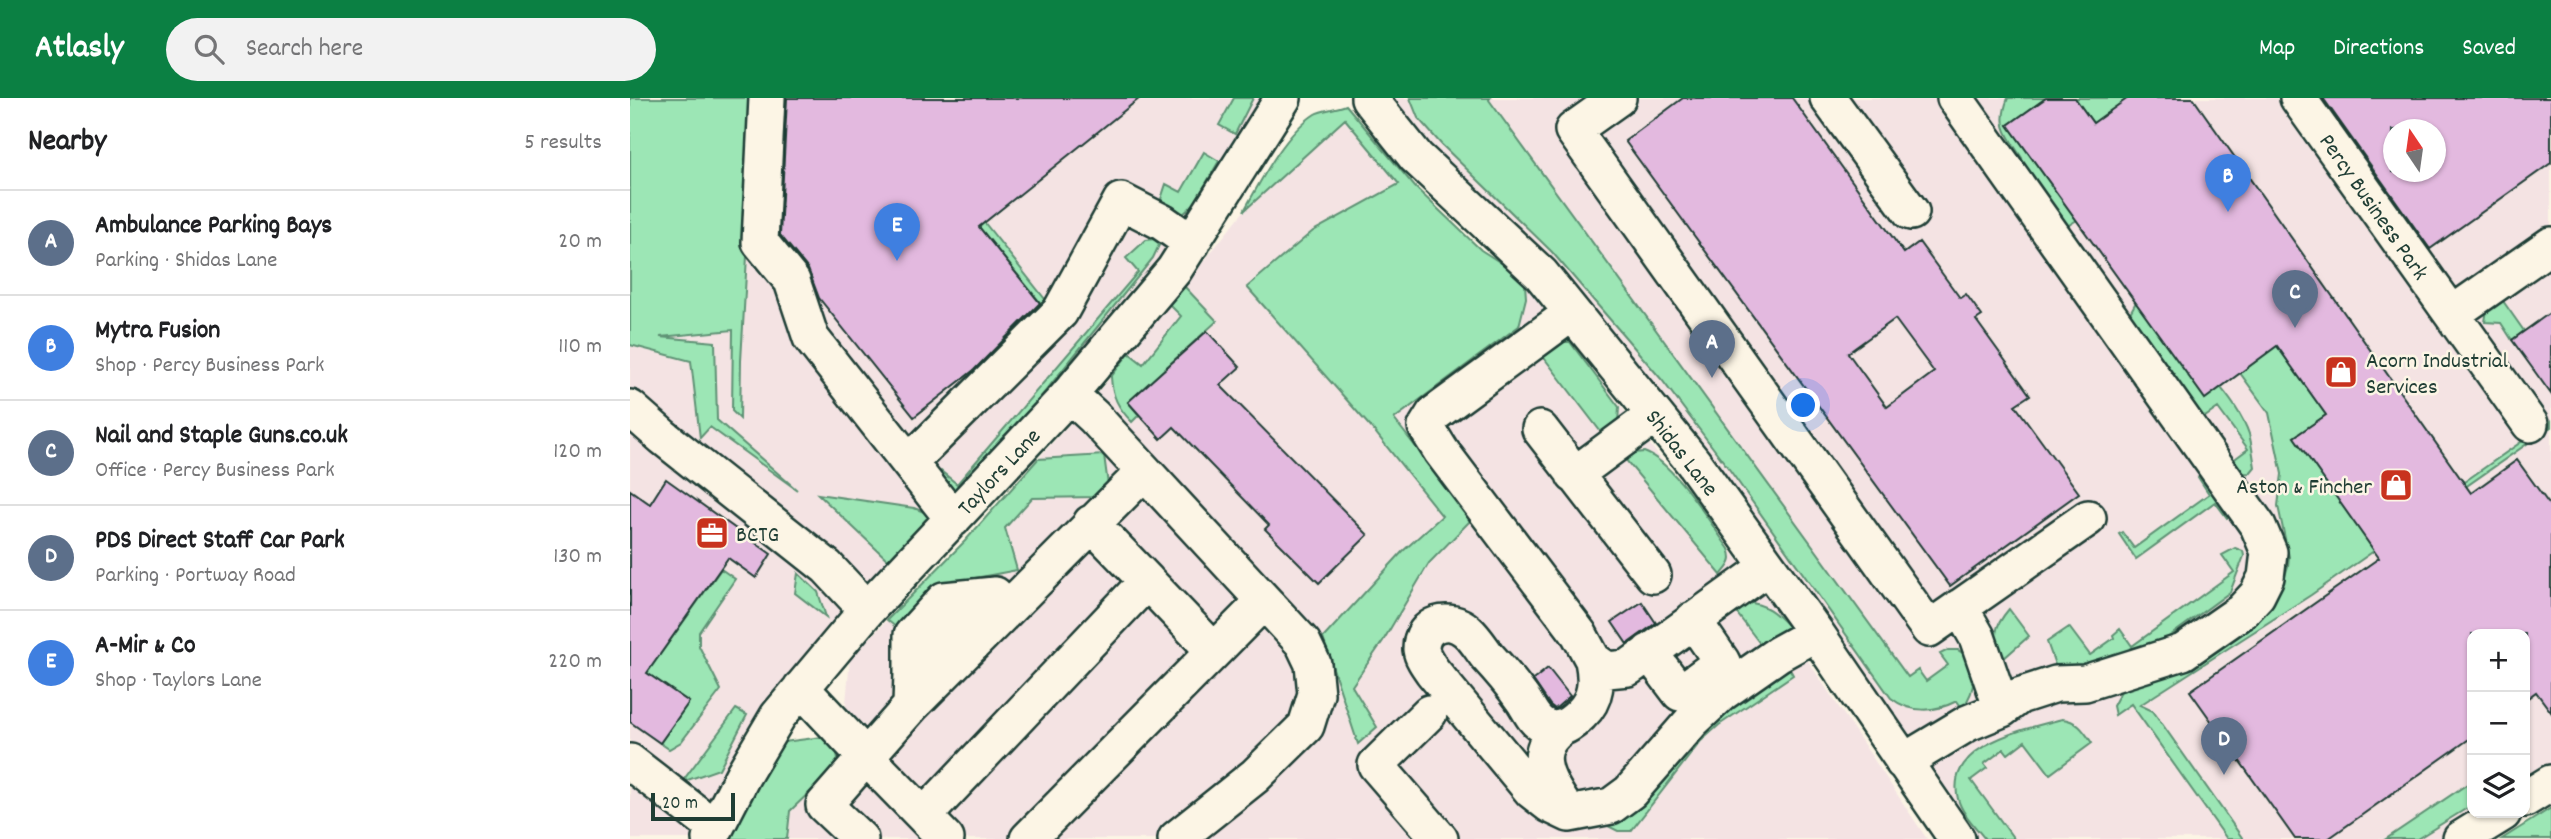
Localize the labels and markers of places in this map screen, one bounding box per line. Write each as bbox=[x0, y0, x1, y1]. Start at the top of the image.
pin: B bbox=[2205, 154, 2251, 212]
pin: E bbox=[874, 203, 920, 261]
pin: C bbox=[2272, 270, 2318, 328]
pin: A bbox=[1689, 320, 1735, 378]
place label: Acorn Industrial Services bbox=[2366, 346, 2509, 405]
shop icon: Acorn Industrial Services bbox=[2322, 353, 2360, 391]
shop icon: Aston & Fincher bbox=[2377, 466, 2415, 504]
place label: Aston & Fincher bbox=[2236, 472, 2372, 505]
office icon: BCTG bbox=[693, 514, 731, 552]
place label: BCTG bbox=[736, 520, 779, 553]
pin: D bbox=[2201, 717, 2247, 775]

